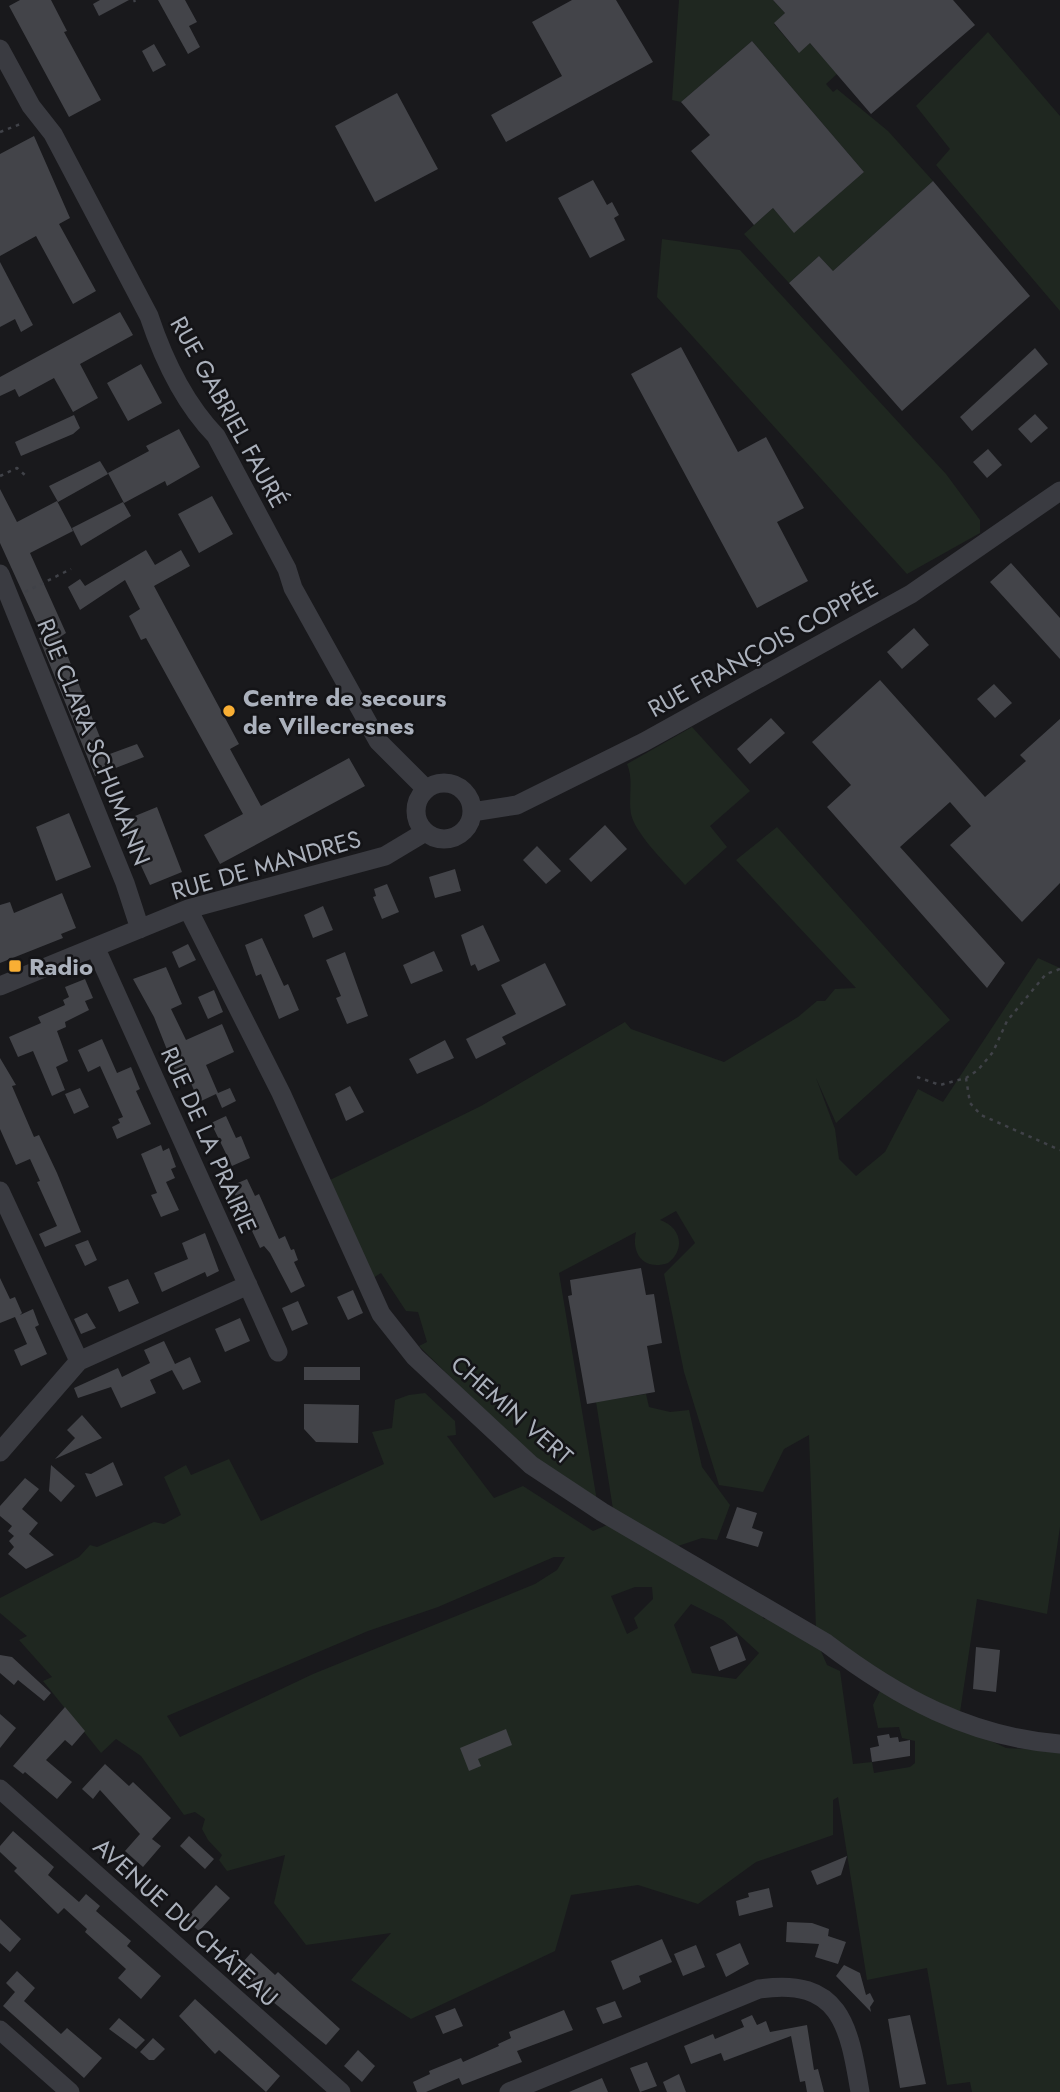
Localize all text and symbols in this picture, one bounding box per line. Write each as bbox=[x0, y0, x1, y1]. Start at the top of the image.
street label: RUE GABRIEL FAURÉ bbox=[162, 310, 296, 514]
street label: RUE FRANÇOIS COPPÉE bbox=[641, 570, 885, 726]
street label: RUE CLARA SCHUMANN bbox=[28, 613, 160, 871]
place label: Centre de secours de Villecresnes bbox=[243, 680, 447, 743]
marker: Centre de secours de Villecresnes bbox=[221, 703, 237, 719]
street label: RUE DE MANDRES bbox=[167, 821, 365, 909]
place label: Radio bbox=[29, 949, 93, 984]
marker: Radio bbox=[7, 958, 23, 974]
street label: RUE DE LA PRAIRIE bbox=[152, 1041, 266, 1239]
street label: CHEMIN VERT bbox=[443, 1347, 581, 1473]
street label: AVENUE DU CHÂTEAU bbox=[86, 1829, 286, 2015]

